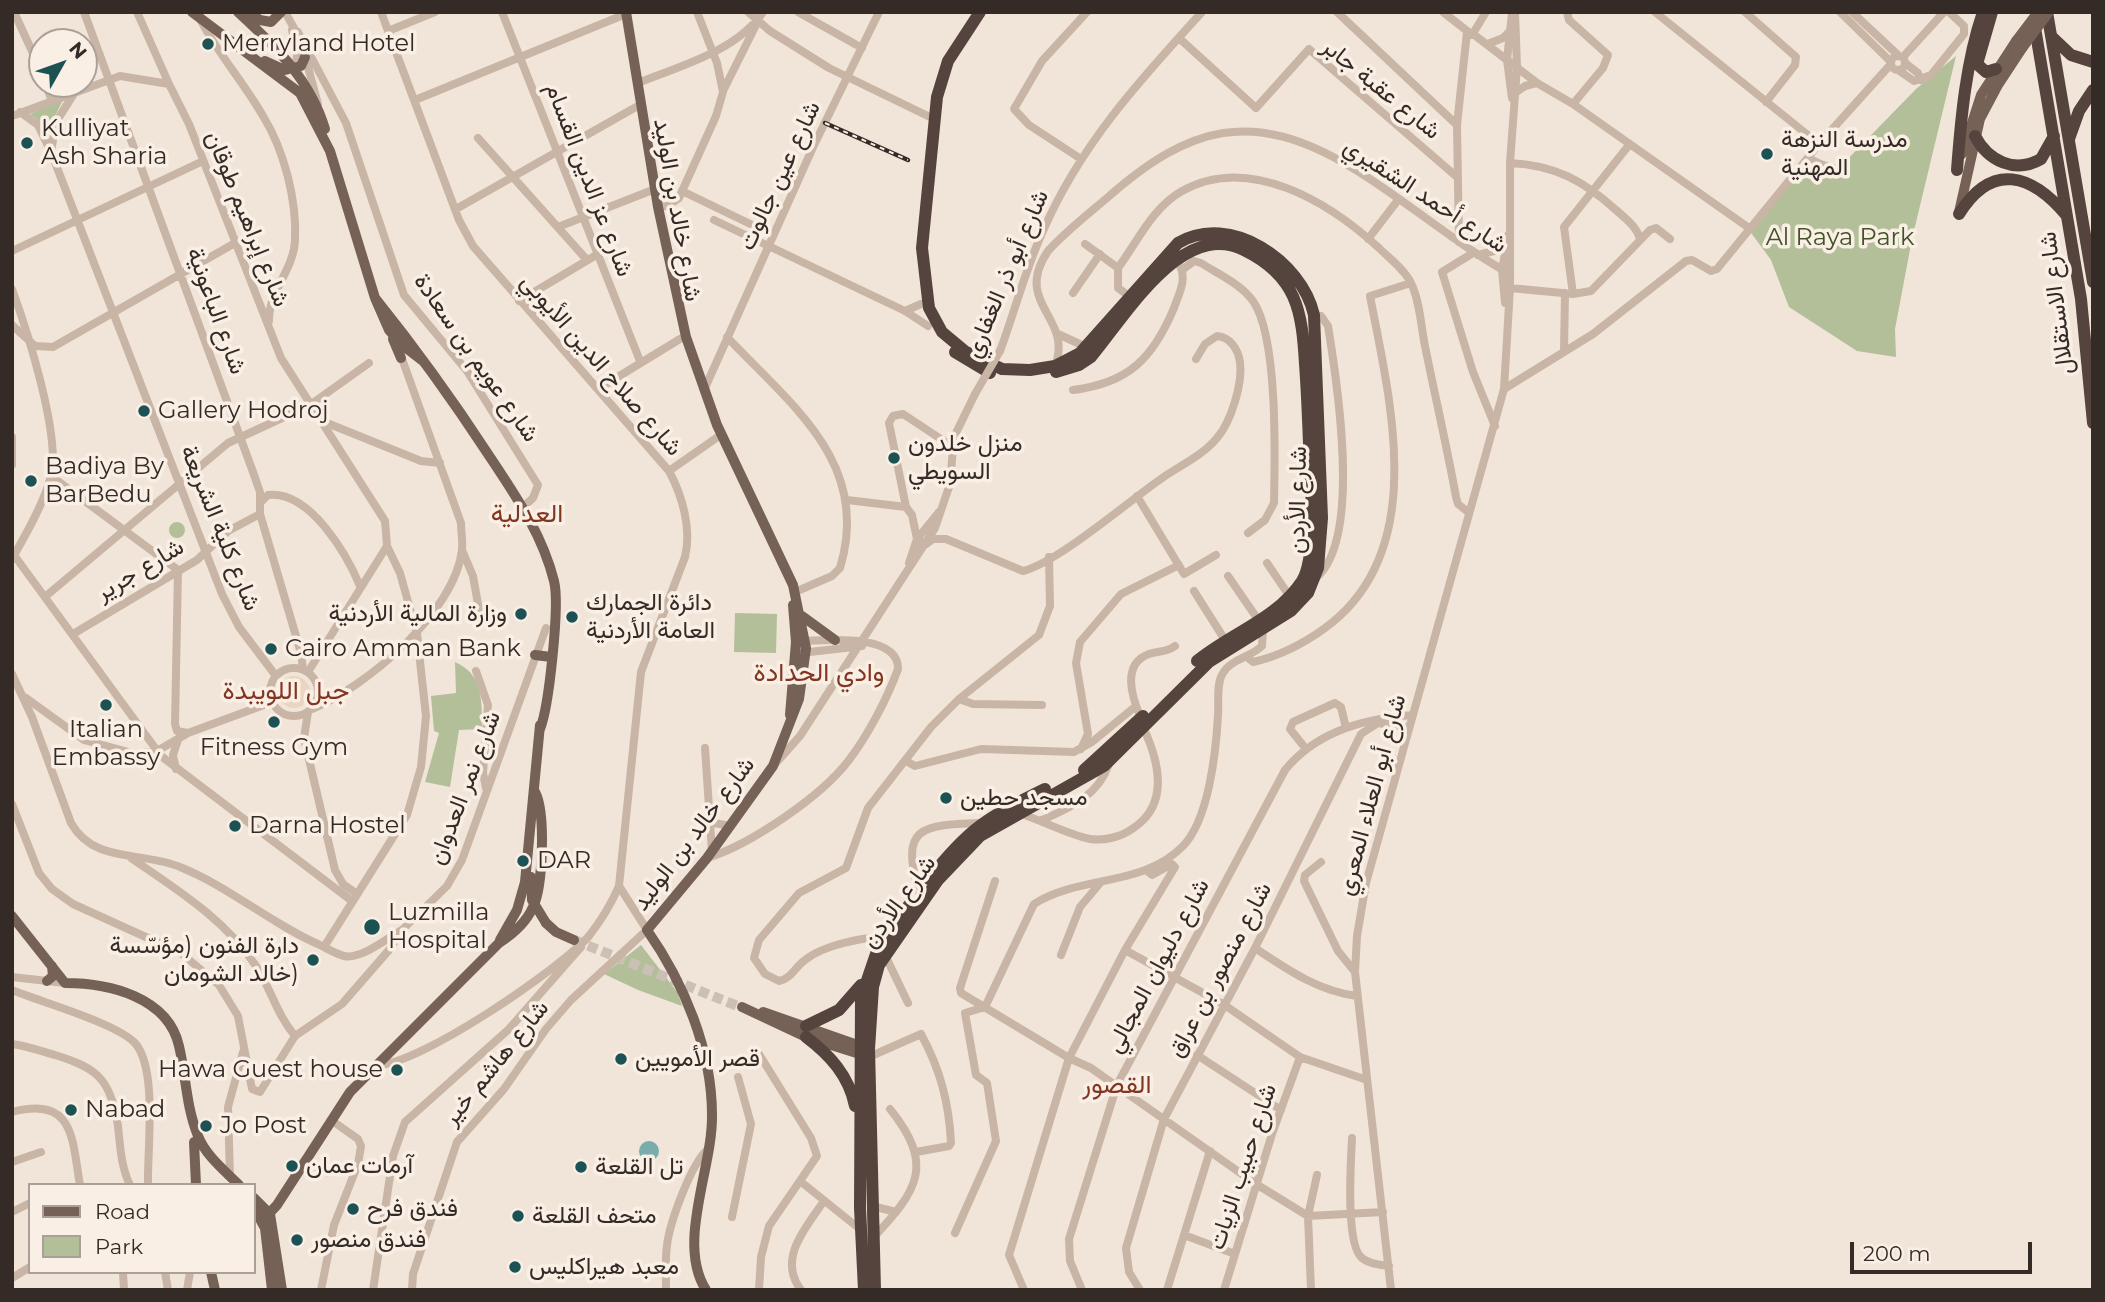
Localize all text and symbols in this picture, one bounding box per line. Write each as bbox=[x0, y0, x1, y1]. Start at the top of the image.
north arrow bbox=[28, 28, 98, 98]
place label: Merryland Hotel bbox=[222, 30, 416, 58]
street label: شارع عقبة جابر bbox=[1316, 32, 1446, 146]
marker: Merryland Hotel bbox=[200, 36, 216, 52]
text: N bbox=[64, 37, 92, 64]
street label: شارع عز الدين القسام bbox=[539, 79, 639, 281]
street label: شارع عين جالوت bbox=[733, 97, 827, 255]
place label: Kulliyat Ash Sharia bbox=[41, 115, 168, 171]
street label: شارع خالد بن الوليد bbox=[647, 116, 707, 304]
place label: مدرسة النزهة المهنية bbox=[1781, 126, 1908, 182]
street label: شارع إبراهيم طوقان bbox=[199, 127, 295, 311]
street label: شارع أحمد الشقيري bbox=[1338, 132, 1512, 260]
marker: Kulliyat Ash Sharia bbox=[19, 135, 35, 151]
marker: مدرسة النزهة المهنية bbox=[1759, 146, 1775, 162]
street label: شارع أبو ذر الغفاري bbox=[959, 186, 1055, 362]
park label: Al Raya Park bbox=[1766, 224, 1914, 252]
street label: شارع الاستقلال bbox=[2034, 230, 2080, 376]
street label: شارع الباعونية bbox=[180, 244, 252, 378]
street label: شارع عويم بن سعادة bbox=[407, 268, 545, 448]
street label: شارع صلاح الدين الأيوبي bbox=[514, 268, 688, 462]
place label: Gallery Hodroj bbox=[158, 397, 329, 425]
marker: Gallery Hodroj bbox=[136, 403, 152, 419]
place label: منزل خلدون السويطي bbox=[908, 430, 1022, 486]
street label: شارع كلية الشريعة bbox=[174, 441, 266, 615]
street label: شارع الأردن bbox=[1283, 446, 1313, 554]
marker: منزل خلدون السويطي bbox=[886, 450, 902, 466]
place label: Badiya By BarBedu bbox=[45, 453, 164, 509]
marker: Badiya By BarBedu bbox=[23, 473, 39, 489]
district label: العدلية bbox=[491, 498, 563, 530]
street label: شارع جرير bbox=[91, 533, 189, 607]
place label: دائرة الجمارك العامة الأردنية bbox=[586, 589, 715, 645]
place label: وزارة المالية الأردنية bbox=[328, 600, 507, 628]
marker: وزارة المالية الأردنية bbox=[513, 606, 529, 622]
marker: دائرة الجمارك العامة الأردنية bbox=[564, 609, 580, 625]
place label: Cairo Amman Bank bbox=[285, 635, 521, 663]
marker: Cairo Amman Bank bbox=[263, 641, 279, 657]
district label: وادي الحدادة bbox=[754, 657, 884, 689]
district label: جبل اللويبدة bbox=[222, 675, 350, 707]
street label: شارع أبو العلاء المعري bbox=[1331, 691, 1413, 899]
marker: Italian Embassy bbox=[98, 697, 114, 713]
street label: شارع نمر العدوان bbox=[422, 707, 508, 869]
marker: Fitness Gym bbox=[266, 714, 282, 730]
place label: Italian Embassy bbox=[52, 716, 160, 772]
place label: Fitness Gym bbox=[200, 734, 348, 762]
street label: شارع خالد بن الوليد bbox=[627, 751, 761, 917]
place label: مسجد حطين bbox=[960, 784, 1088, 812]
marker: مسجد حطين bbox=[938, 790, 954, 806]
place label: Darna Hostel bbox=[249, 812, 406, 840]
marker: Darna Hostel bbox=[227, 818, 243, 834]
place label: DAR bbox=[537, 847, 591, 875]
street label: شارع الأردن bbox=[856, 850, 942, 954]
marker: DAR bbox=[515, 853, 531, 869]
street label: شارع دليوان المجالي bbox=[1100, 874, 1216, 1058]
street label: شارع منصور بن عراق bbox=[1162, 877, 1278, 1063]
place label: Luzmilla Hospital bbox=[388, 899, 489, 955]
marker: Luzmilla Hospital bbox=[362, 917, 382, 937]
place label: دارة الفنون (مؤسّسة خالد الشومان) bbox=[109, 932, 299, 988]
marker: دارة الفنون (مؤسّسة خالد الشومان) bbox=[305, 952, 321, 968]
street label: شارع هاشم خير bbox=[437, 995, 555, 1131]
place label: قصر الأمويين bbox=[635, 1045, 760, 1073]
marker: قصر الأمويين bbox=[613, 1051, 629, 1067]
place label: Hawa Guest house bbox=[158, 1056, 383, 1084]
marker: Hawa Guest house bbox=[389, 1062, 405, 1078]
district label: القصور bbox=[1082, 1069, 1152, 1101]
street label: شارع حبيب الزيات bbox=[1203, 1080, 1283, 1254]
place label: Nabad bbox=[85, 1096, 165, 1124]
marker: Nabad bbox=[63, 1102, 79, 1118]
place label: Jo Post bbox=[220, 1112, 307, 1140]
marker: Jo Post bbox=[198, 1118, 214, 1134]
place label: آرمات عمان bbox=[306, 1152, 413, 1180]
place label: تل القلعة bbox=[595, 1153, 684, 1181]
marker: آرمات عمان bbox=[284, 1158, 300, 1174]
marker: تل القلعة bbox=[573, 1159, 589, 1175]
legend bbox=[28, 1183, 256, 1274]
place label: فندق فرح bbox=[367, 1195, 458, 1223]
text: Road bbox=[95, 1199, 150, 1224]
marker: فندق فرح bbox=[345, 1201, 361, 1217]
place label: متحف القلعة bbox=[532, 1202, 657, 1230]
marker: متحف القلعة bbox=[510, 1208, 526, 1224]
place label: فندق منصور bbox=[311, 1226, 426, 1254]
scale bar bbox=[1853, 1228, 2035, 1272]
marker: فندق منصور bbox=[289, 1232, 305, 1248]
text: Park bbox=[95, 1234, 143, 1259]
text: 200 m bbox=[1863, 1241, 1930, 1266]
place label: معبد هيراكليس bbox=[529, 1253, 679, 1281]
marker: معبد هيراكليس bbox=[507, 1259, 523, 1275]

